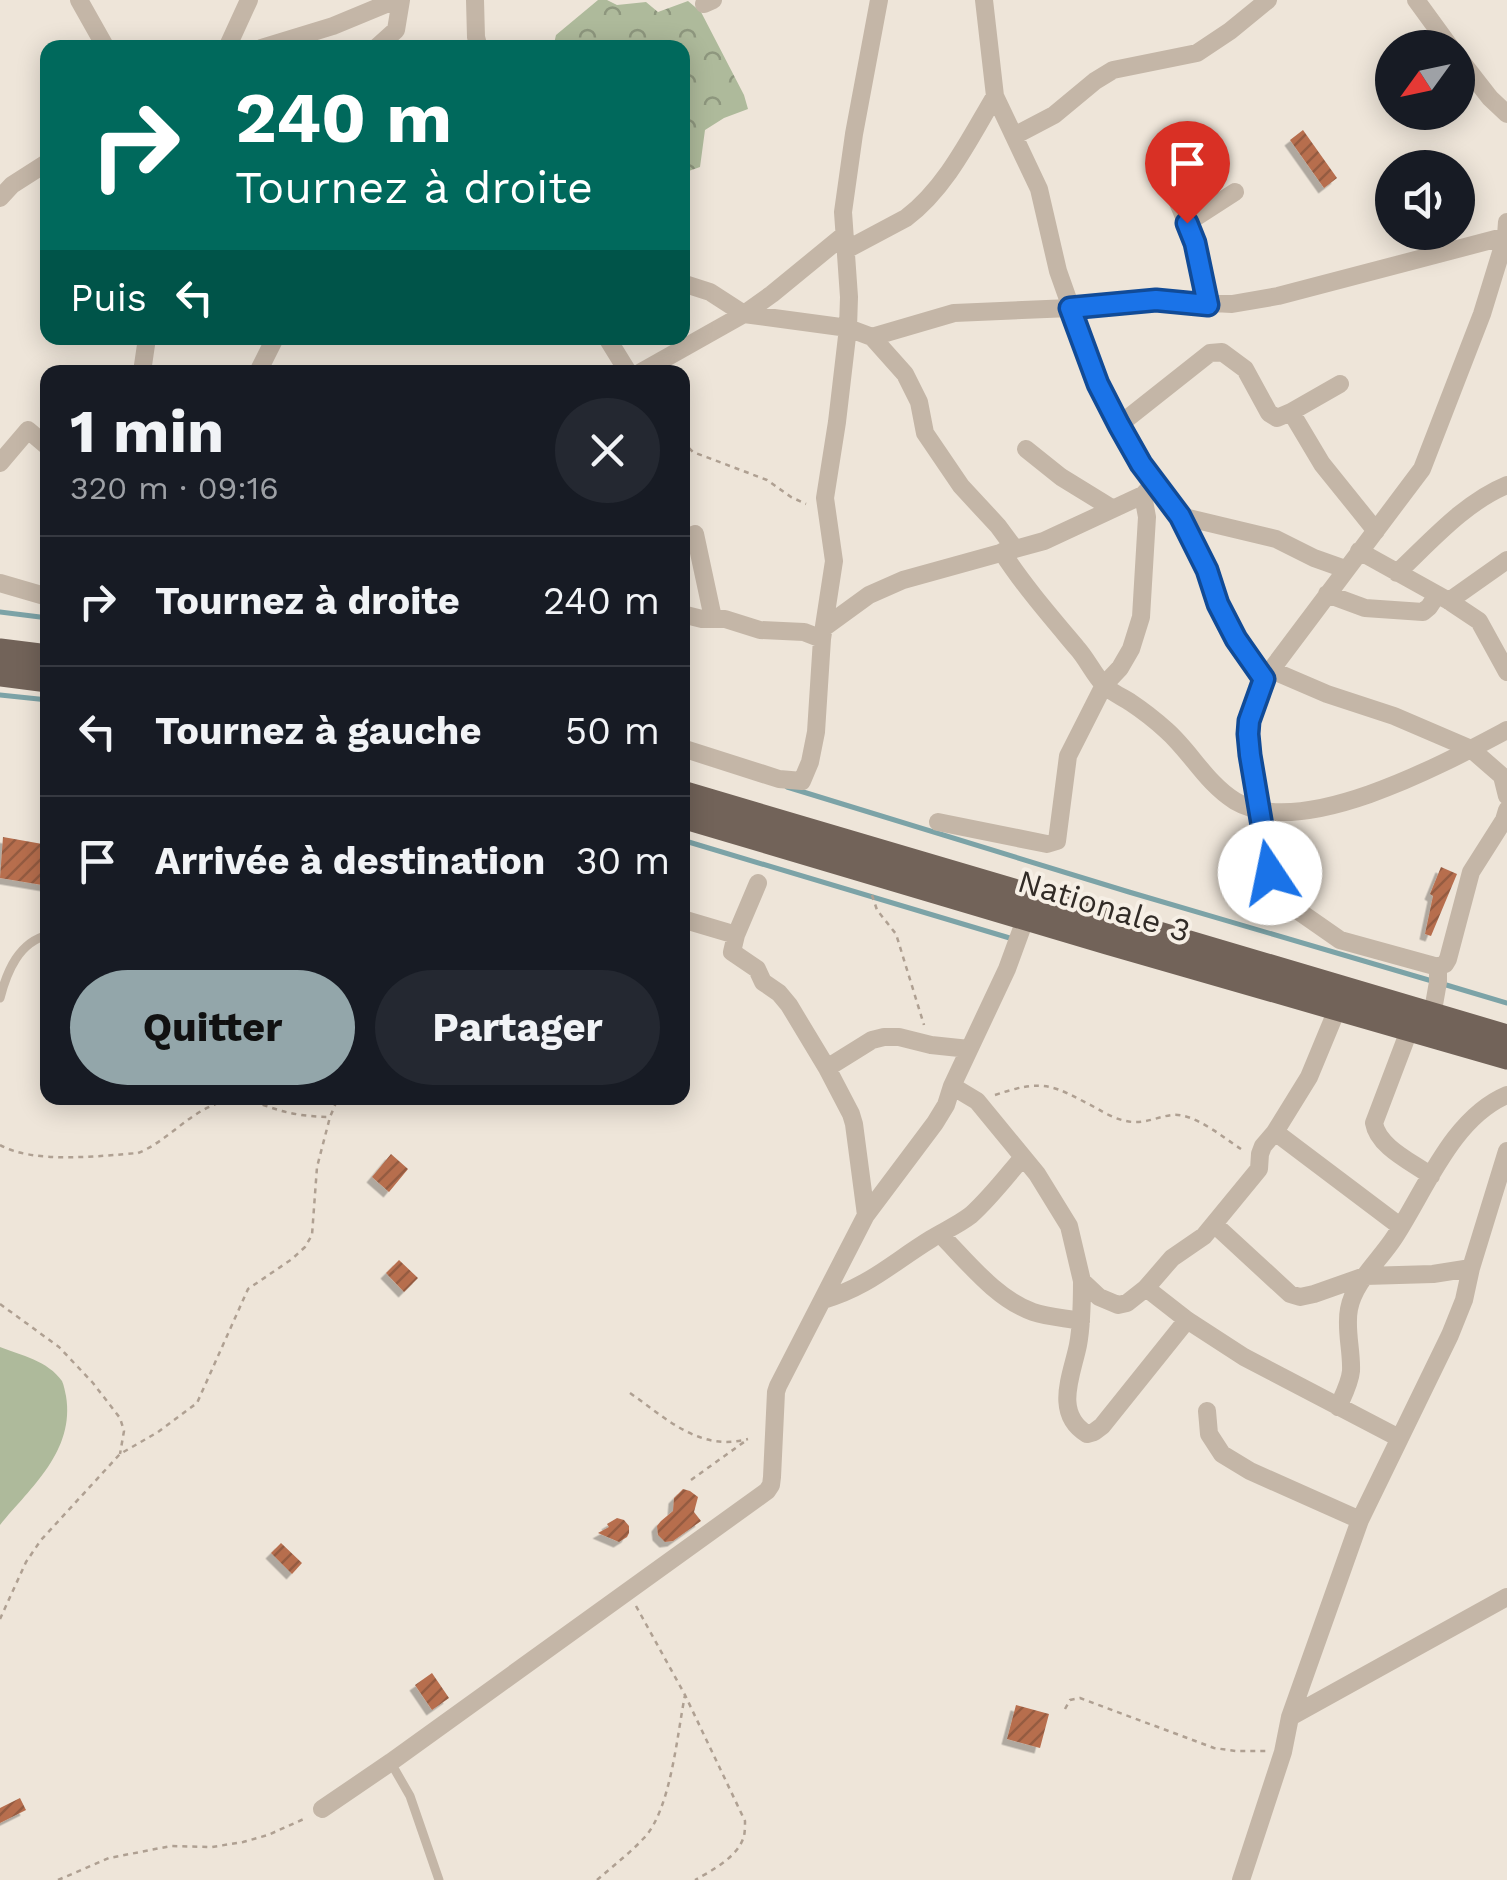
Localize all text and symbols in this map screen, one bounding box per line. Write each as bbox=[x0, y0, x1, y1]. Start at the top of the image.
north arrow bbox=[1375, 30, 1475, 130]
map controls bbox=[1375, 30, 1475, 250]
text: 240 m bbox=[235, 77, 452, 159]
icon: right bbox=[70, 80, 200, 210]
pin bbox=[1145, 121, 1230, 224]
icon: arrive bbox=[1160, 136, 1215, 191]
button: sound bbox=[1375, 150, 1475, 250]
text: Tournez à droite bbox=[235, 161, 593, 214]
icon: left bbox=[167, 270, 222, 325]
text: Puis bbox=[70, 276, 147, 320]
text: 1 min bbox=[70, 396, 224, 467]
button: close bbox=[555, 398, 660, 503]
text: 320 m · 09:16 bbox=[70, 469, 279, 507]
icon: right bbox=[70, 574, 125, 629]
text: Tournez à droite bbox=[155, 579, 460, 623]
text: 240 m bbox=[543, 579, 660, 623]
icon: left bbox=[70, 704, 125, 759]
text: Tournez à gauche bbox=[155, 709, 481, 753]
text: 50 m bbox=[565, 709, 660, 753]
position arrow bbox=[1218, 821, 1322, 925]
icon: arrive bbox=[70, 834, 125, 889]
text: Arrivée à destination bbox=[155, 839, 545, 883]
text: 30 m bbox=[575, 839, 670, 883]
street label: Nationale 3 bbox=[1014, 862, 1194, 950]
button: Quitter bbox=[70, 970, 355, 1085]
button: Partager bbox=[375, 970, 660, 1085]

